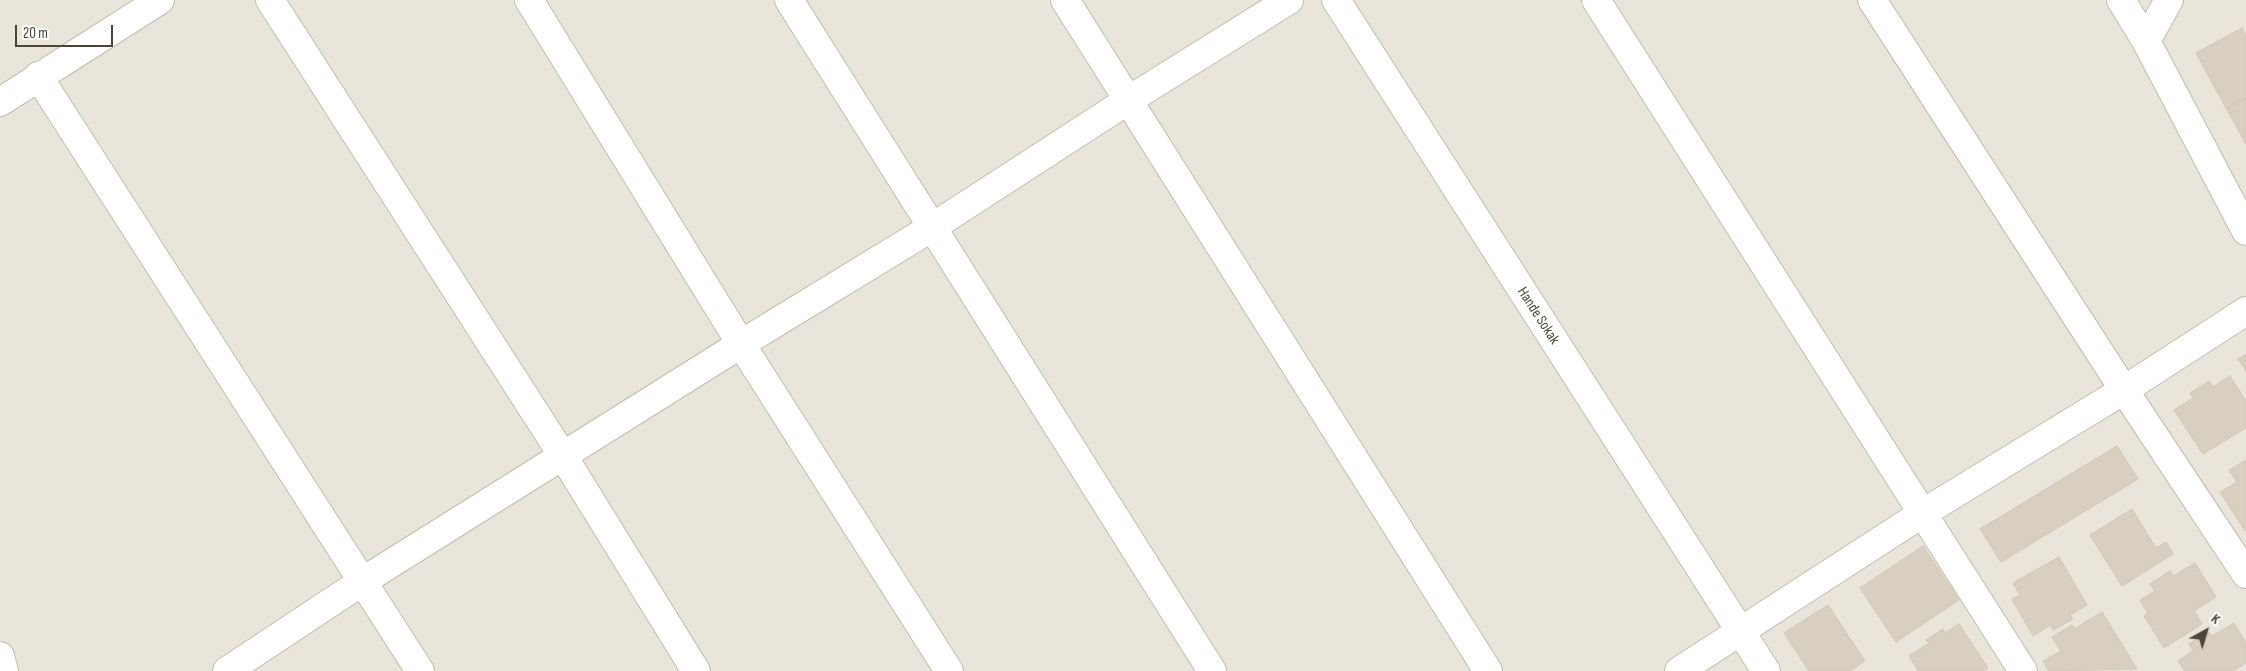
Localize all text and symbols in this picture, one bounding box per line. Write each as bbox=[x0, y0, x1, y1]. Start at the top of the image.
scale bar bbox=[18, 15, 115, 47]
text: 20 m bbox=[23, 24, 48, 43]
street label: Hande Sokak bbox=[1513, 284, 1563, 348]
north arrow bbox=[2181, 606, 2231, 656]
text: K bbox=[2208, 610, 2224, 628]

